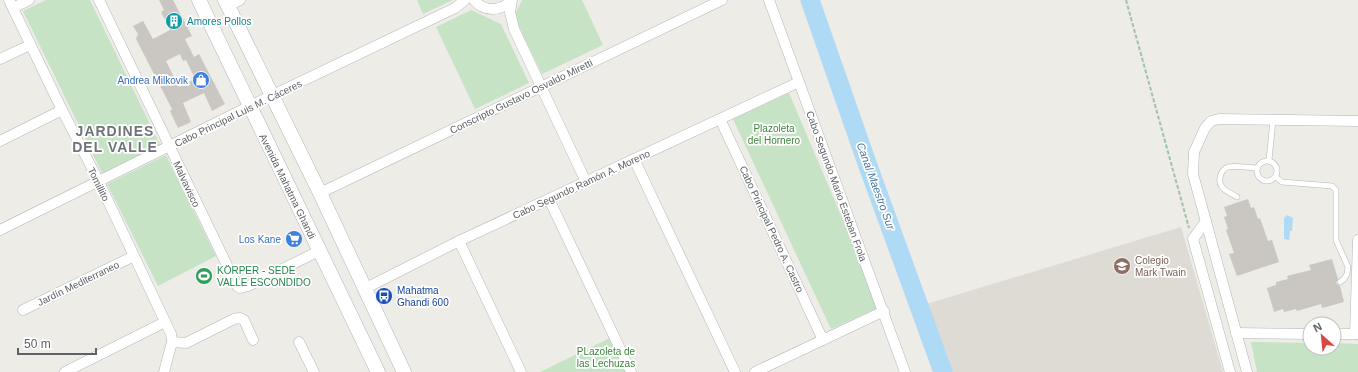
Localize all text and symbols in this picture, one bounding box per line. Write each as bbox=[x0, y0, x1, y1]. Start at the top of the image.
building icon: Amores Pollos bbox=[164, 11, 184, 31]
place label: Amores Pollos bbox=[187, 16, 251, 27]
street label: Conscripto Gustavo Osvaldo Miretti bbox=[448, 57, 594, 136]
shop icon: Andrea Milkovik bbox=[191, 70, 211, 90]
place label: Andrea Milkovik bbox=[117, 75, 189, 86]
street label: Cabo Principal Luis M. Cáceres bbox=[173, 78, 304, 149]
street label: Cabo Segundo Mario Esteban Frola bbox=[804, 109, 869, 263]
district label: JARDINES DEL VALLE bbox=[72, 123, 158, 155]
park label: Plazoleta del Hornero bbox=[748, 123, 801, 146]
street label: Avenida Mahatma Ghandi bbox=[257, 132, 318, 241]
water label: Canal Maestro Sur bbox=[855, 141, 898, 232]
street label: Cabo Segundo Ramón A. Moreno bbox=[511, 148, 652, 221]
street label: Malvavisco bbox=[171, 159, 202, 209]
street label: Cabo Principal Pedro A. Castro bbox=[737, 164, 806, 295]
street label: Tomillito bbox=[86, 166, 112, 203]
supermarket icon: Los Kane bbox=[284, 229, 304, 249]
place label: Los Kane bbox=[239, 234, 281, 245]
place label: Colegio Mark Twain bbox=[1135, 255, 1186, 278]
school or university icon: Colegio Mark Twain bbox=[1112, 256, 1132, 276]
street label: Jardín Mediterraneo bbox=[36, 259, 121, 308]
place label: KÖRPER - SEDE VALLE ESCONDIDO bbox=[217, 265, 311, 288]
sports icon: KÖRPER - SEDE VALLE ESCONDIDO bbox=[194, 266, 214, 286]
place label: Mahatma Ghandi 600 bbox=[397, 285, 449, 308]
bus stop icon: Mahatma Ghandi 600 bbox=[374, 286, 394, 306]
north arrow bbox=[1302, 316, 1342, 356]
text: N bbox=[1311, 320, 1324, 334]
scale bar bbox=[18, 330, 96, 356]
text: 50 m bbox=[24, 337, 51, 351]
park label: PLazoleta de las Lechuzas bbox=[577, 346, 636, 369]

